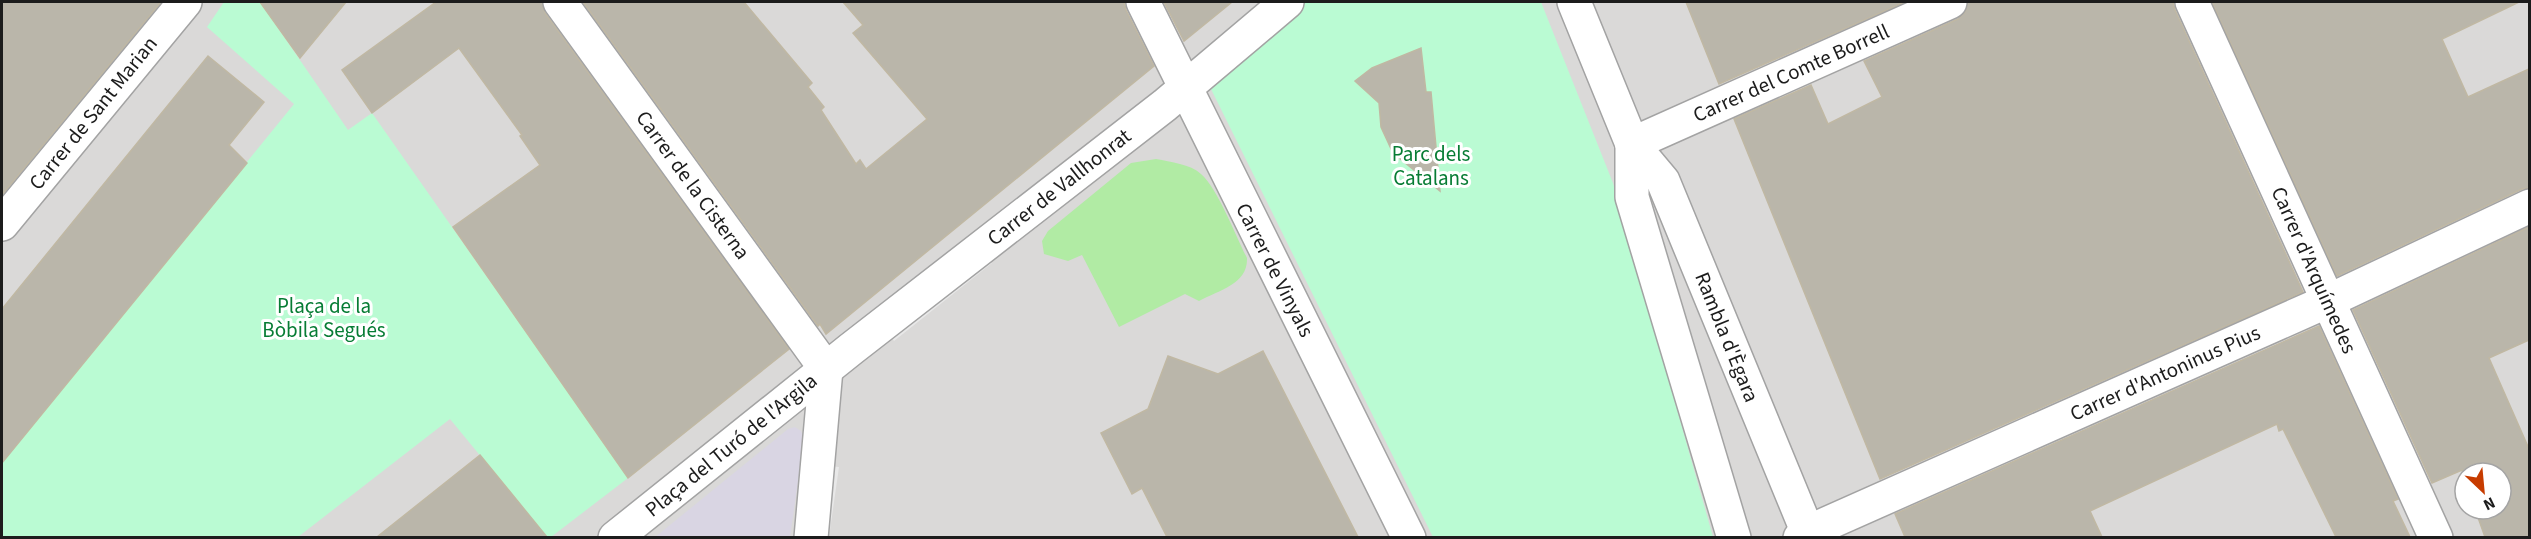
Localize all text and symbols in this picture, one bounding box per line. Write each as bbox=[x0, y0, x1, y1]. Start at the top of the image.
street label: Carrer del Comte Borrell bbox=[1688, 16, 1894, 130]
street label: Carrer de Sant Marian bbox=[22, 30, 164, 196]
street label: Carrer de la Cisterna bbox=[629, 104, 757, 266]
street label: Carrer de Vallhonrat bbox=[981, 121, 1137, 253]
park label: Parc dels Catalans bbox=[1392, 139, 1471, 193]
street label: Carrer d'Arquímedes bbox=[2264, 182, 2364, 359]
street label: Carrer de Vinyals bbox=[1228, 198, 1322, 342]
street label: Rambla d'Ègara bbox=[1687, 268, 1767, 406]
park label: Plaça de la Bòbila Segués bbox=[262, 291, 386, 345]
street label: Carrer d'Antoninus Pius bbox=[2065, 317, 2265, 428]
street label: Plaça del Turó de l'Argila bbox=[638, 366, 824, 524]
north arrow bbox=[2453, 461, 2513, 521]
text: N bbox=[2480, 491, 2499, 516]

